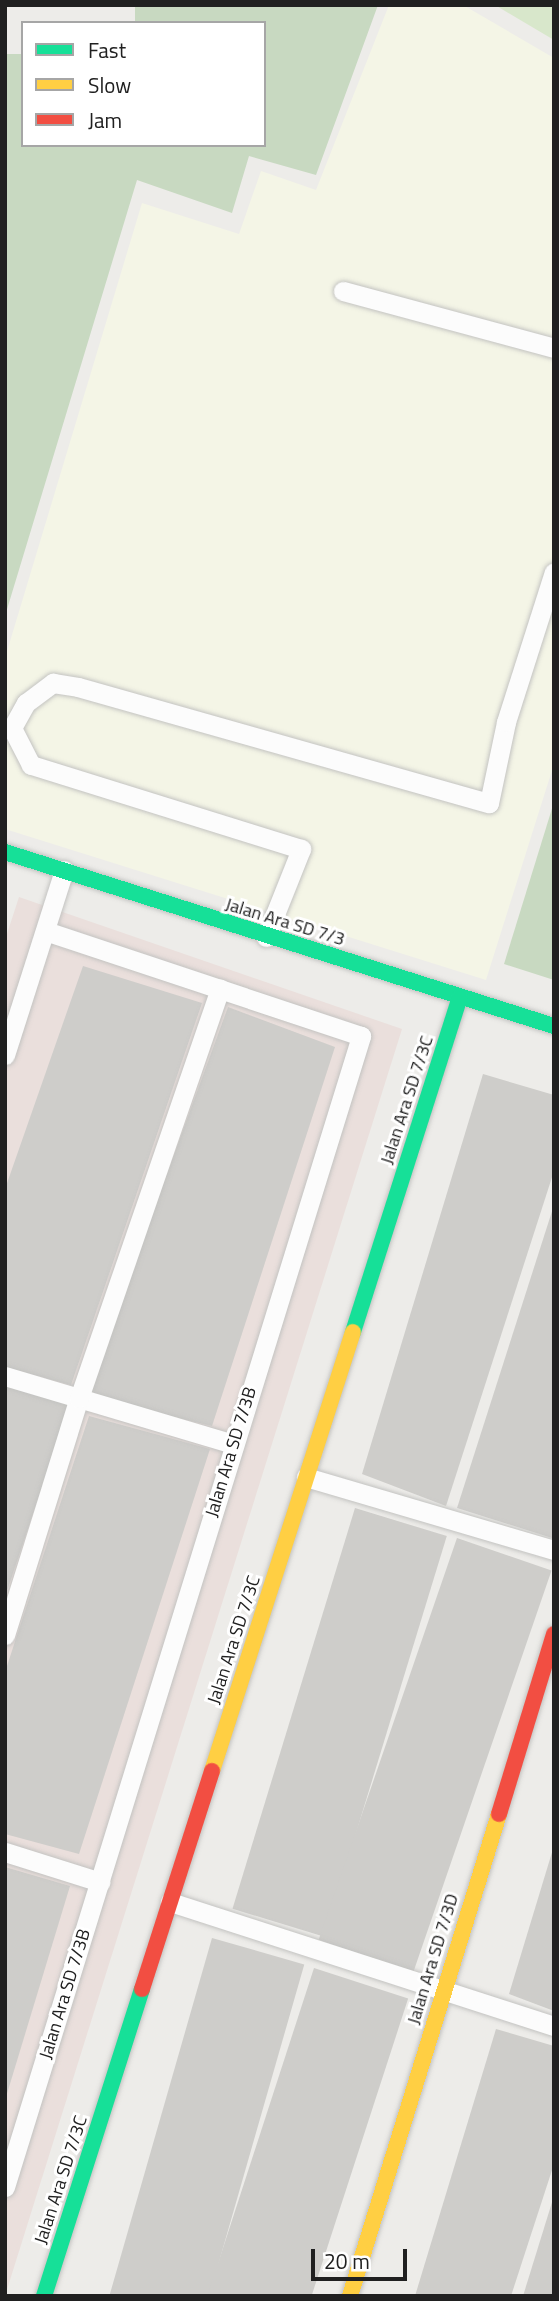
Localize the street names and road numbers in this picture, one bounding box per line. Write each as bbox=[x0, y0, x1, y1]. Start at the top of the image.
street label: Jalan Ara SD 7/3 bbox=[223, 894, 347, 950]
street label: Jalan Ara SD 7/3C bbox=[376, 1033, 438, 1167]
street label: Jalan Ara SD 7/3B bbox=[201, 1384, 261, 1520]
street label: Jalan Ara SD 7/3C bbox=[203, 1573, 265, 1707]
street label: Jalan Ara SD 7/3D bbox=[403, 1891, 463, 2027]
street label: Jalan Ara SD 7/3B bbox=[35, 1926, 95, 2062]
street label: Jalan Ara SD 7/3C bbox=[30, 2113, 92, 2247]

